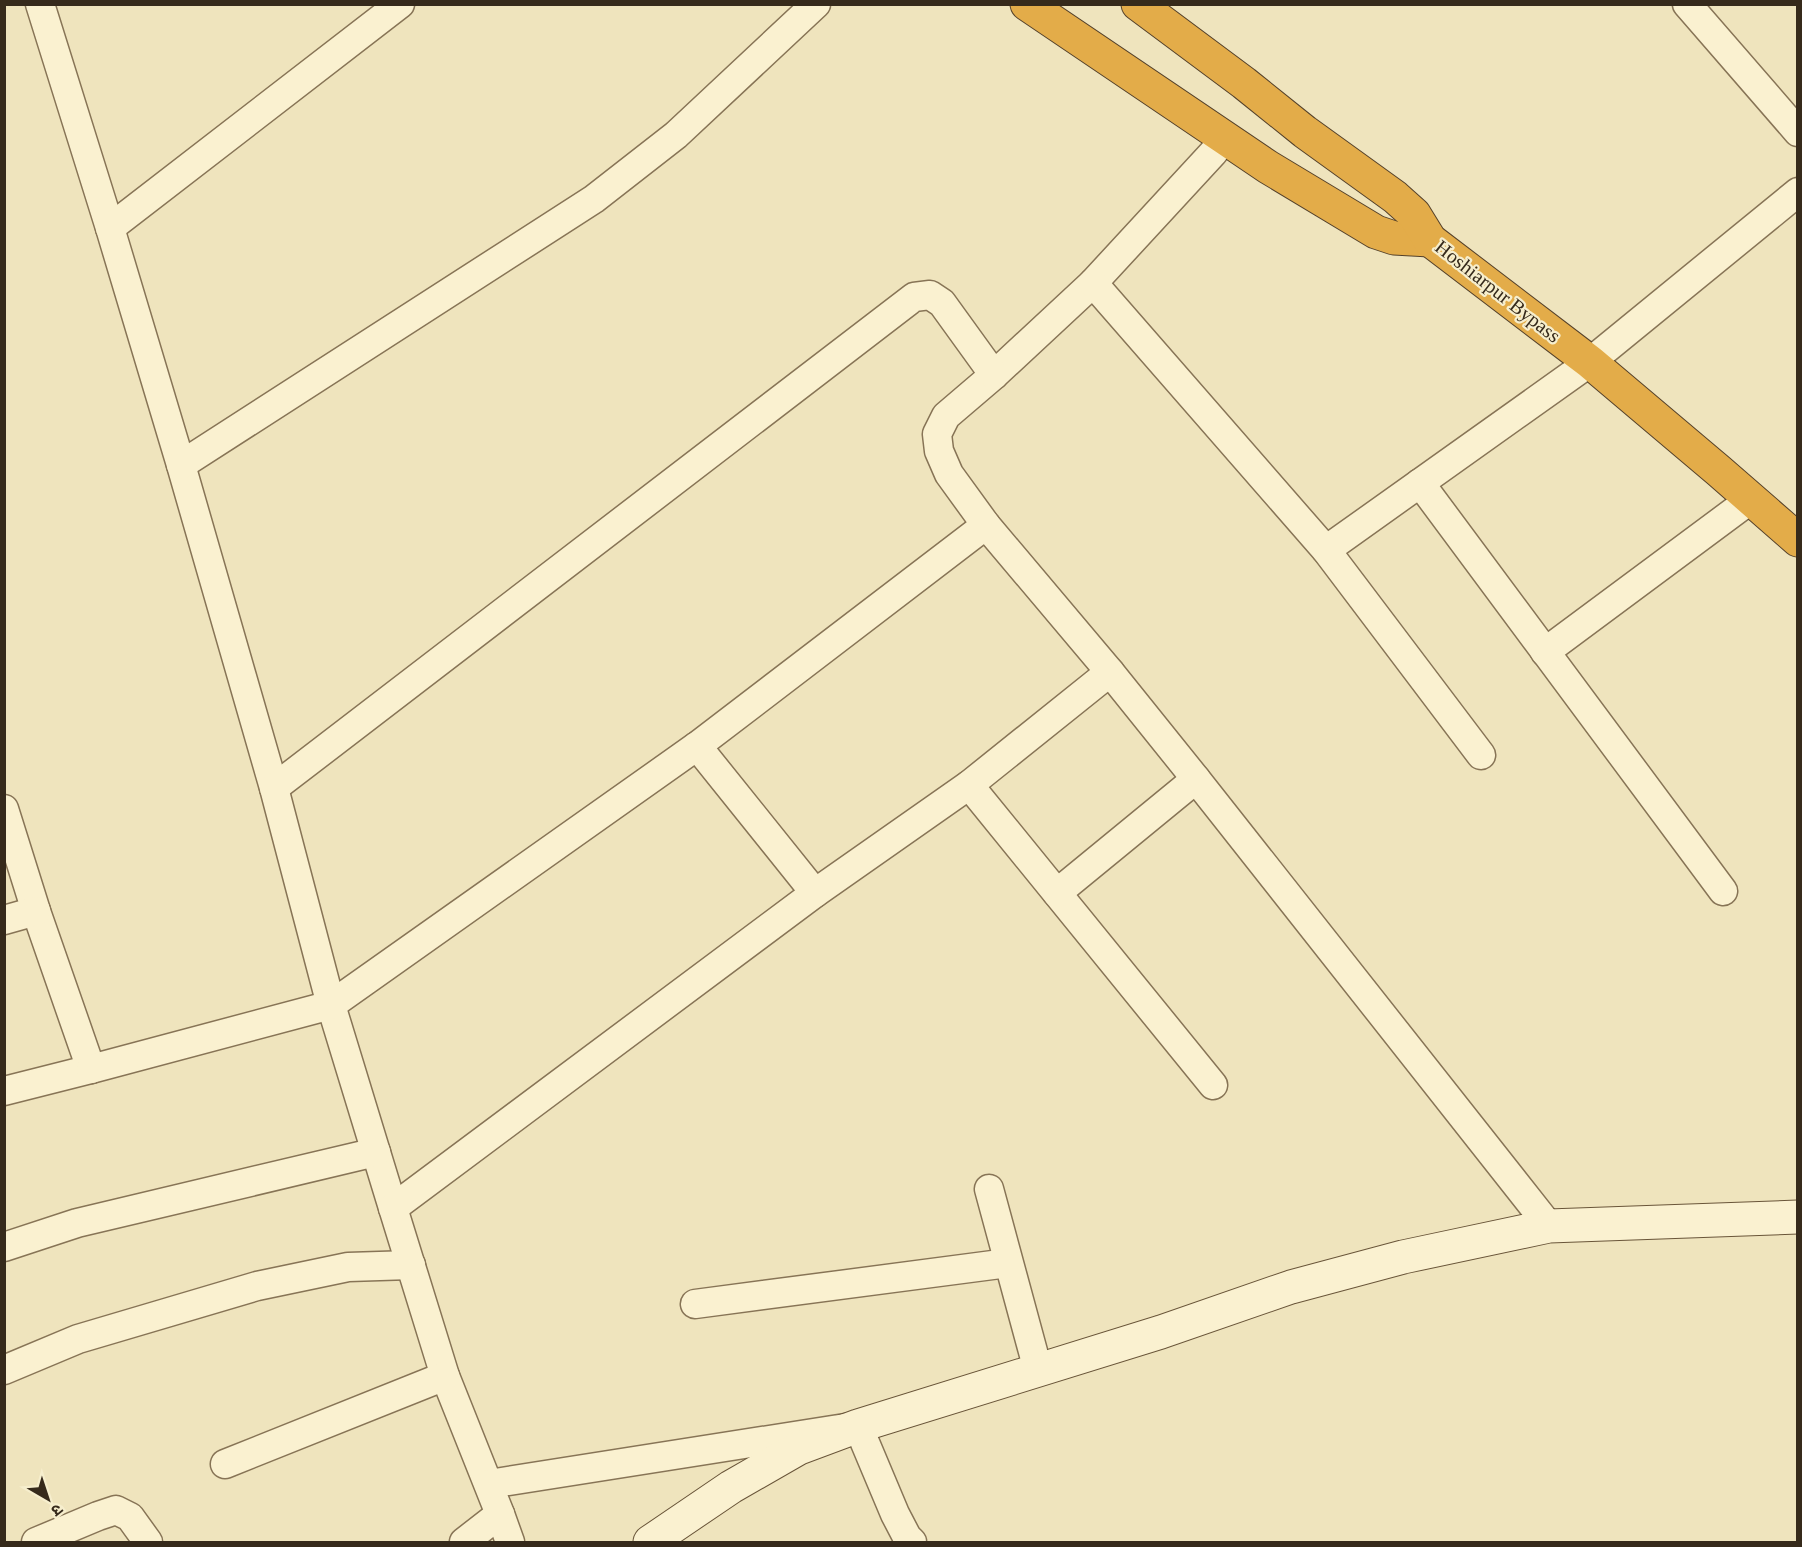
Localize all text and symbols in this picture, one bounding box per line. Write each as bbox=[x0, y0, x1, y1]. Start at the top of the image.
street label: Hoshiarpur Bypass bbox=[1430, 235, 1565, 348]
north arrow bbox=[18, 1469, 78, 1529]
text: उ bbox=[48, 1501, 66, 1520]

